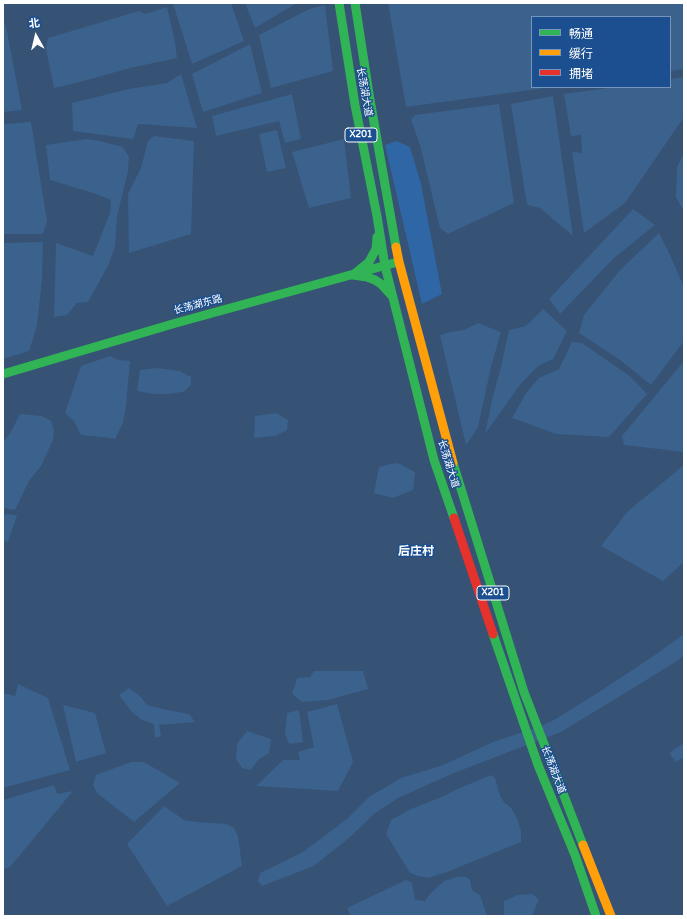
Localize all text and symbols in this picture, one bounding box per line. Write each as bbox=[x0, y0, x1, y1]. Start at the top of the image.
north arrow bbox=[16, 16, 56, 56]
text: 北 bbox=[28, 16, 41, 31]
legend bbox=[531, 16, 671, 88]
text: 畅通 bbox=[569, 27, 593, 41]
text: 缓行 bbox=[569, 47, 593, 61]
street label: 长荡湖大道 bbox=[354, 66, 374, 118]
text: 拥堵 bbox=[569, 67, 593, 81]
road number: X201 bbox=[345, 128, 377, 142]
street label: 长荡湖东路 bbox=[172, 293, 224, 317]
street label: 长荡湖大道 bbox=[435, 438, 461, 490]
district label: 后庄村 bbox=[398, 545, 434, 559]
road number: X201 bbox=[477, 586, 509, 600]
street label: 长荡湖大道 bbox=[538, 745, 568, 795]

